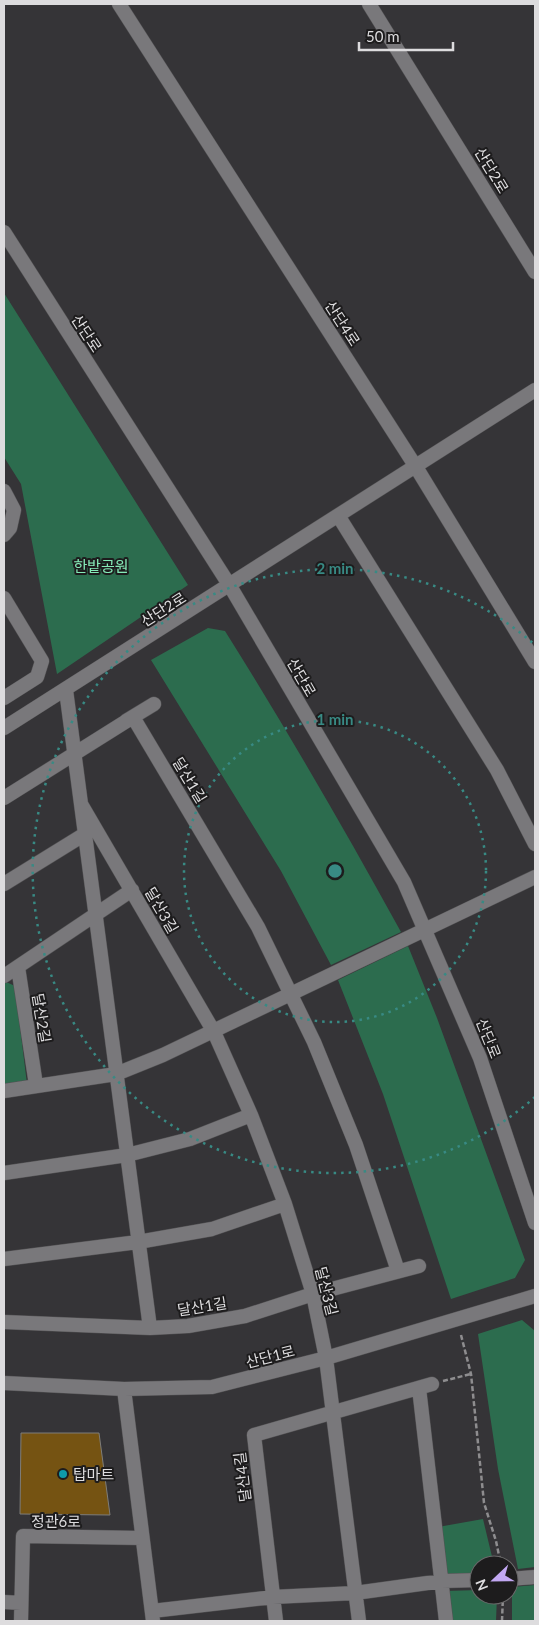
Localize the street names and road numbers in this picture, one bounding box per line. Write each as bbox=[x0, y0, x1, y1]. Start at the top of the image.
street label: 산단2로 bbox=[471, 144, 513, 196]
street label: 산단4로 bbox=[322, 297, 364, 349]
street label: 산단로 bbox=[68, 311, 106, 355]
street label: 산단2로 bbox=[137, 588, 189, 630]
street label: 산단로 bbox=[284, 655, 320, 699]
street label: 달산1길 bbox=[169, 754, 211, 806]
street label: 달산3길 bbox=[142, 884, 182, 936]
street label: 달산2길 bbox=[29, 992, 55, 1044]
street label: 산단로 bbox=[473, 1015, 505, 1061]
street label: 달산3길 bbox=[312, 1265, 342, 1317]
street label: 달산1길 bbox=[176, 1293, 228, 1319]
street label: 산단1로 bbox=[244, 1341, 296, 1371]
street label: 달산4길 bbox=[230, 1451, 254, 1503]
street label: 정관6로 bbox=[31, 1512, 81, 1530]

